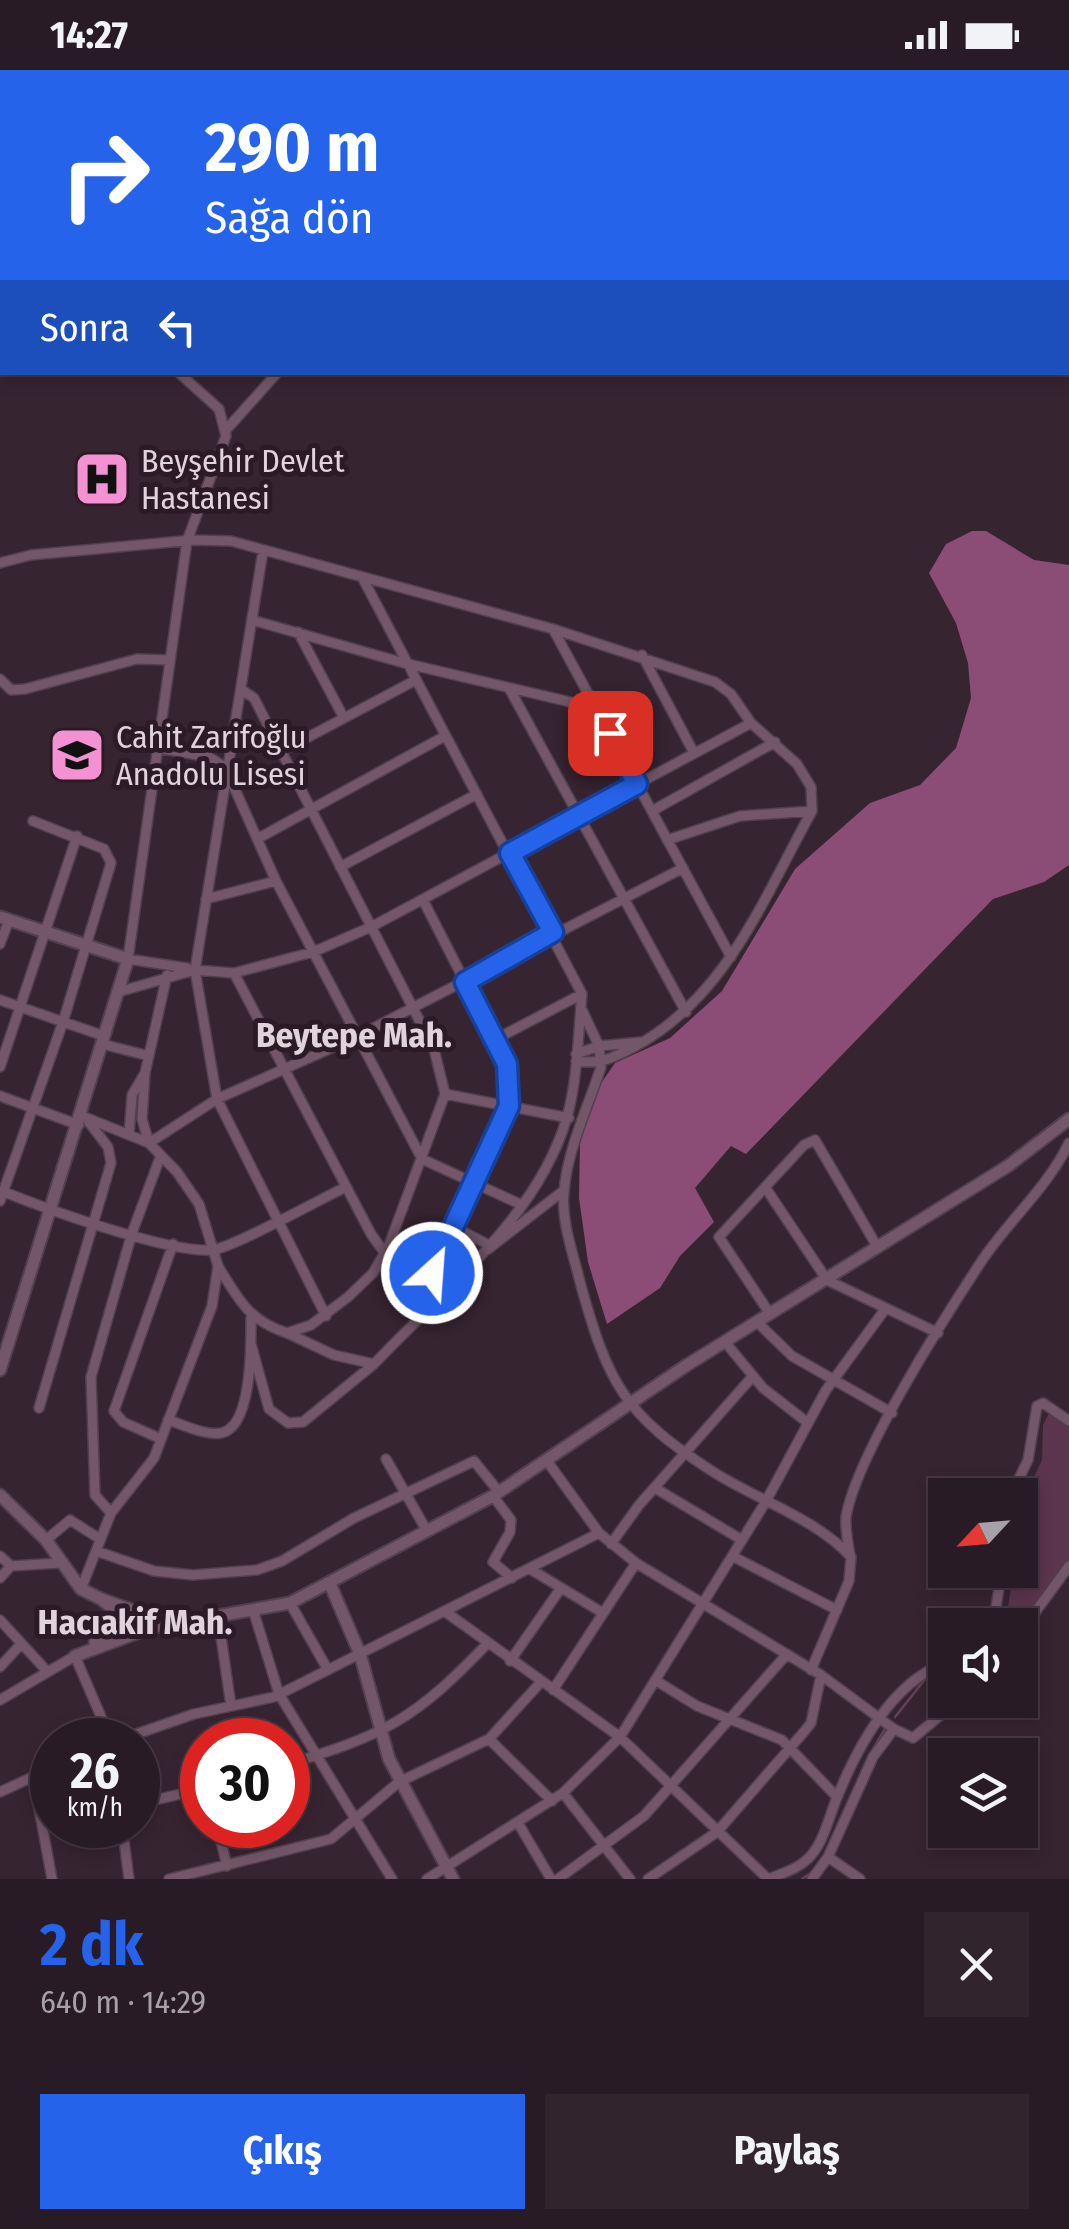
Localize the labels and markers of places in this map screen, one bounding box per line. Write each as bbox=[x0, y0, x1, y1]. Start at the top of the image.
place label: Beyşehir Devlet Hastanesi bbox=[141, 442, 345, 517]
hospital icon: Beyşehir Devlet Hastanesi bbox=[72, 449, 132, 509]
pin bbox=[568, 691, 653, 776]
place label: Cahit Zarifoğlu Anadolu Lisesi bbox=[116, 718, 307, 793]
school or university icon: Cahit Zarifoğlu Anadolu Lisesi bbox=[47, 725, 107, 785]

